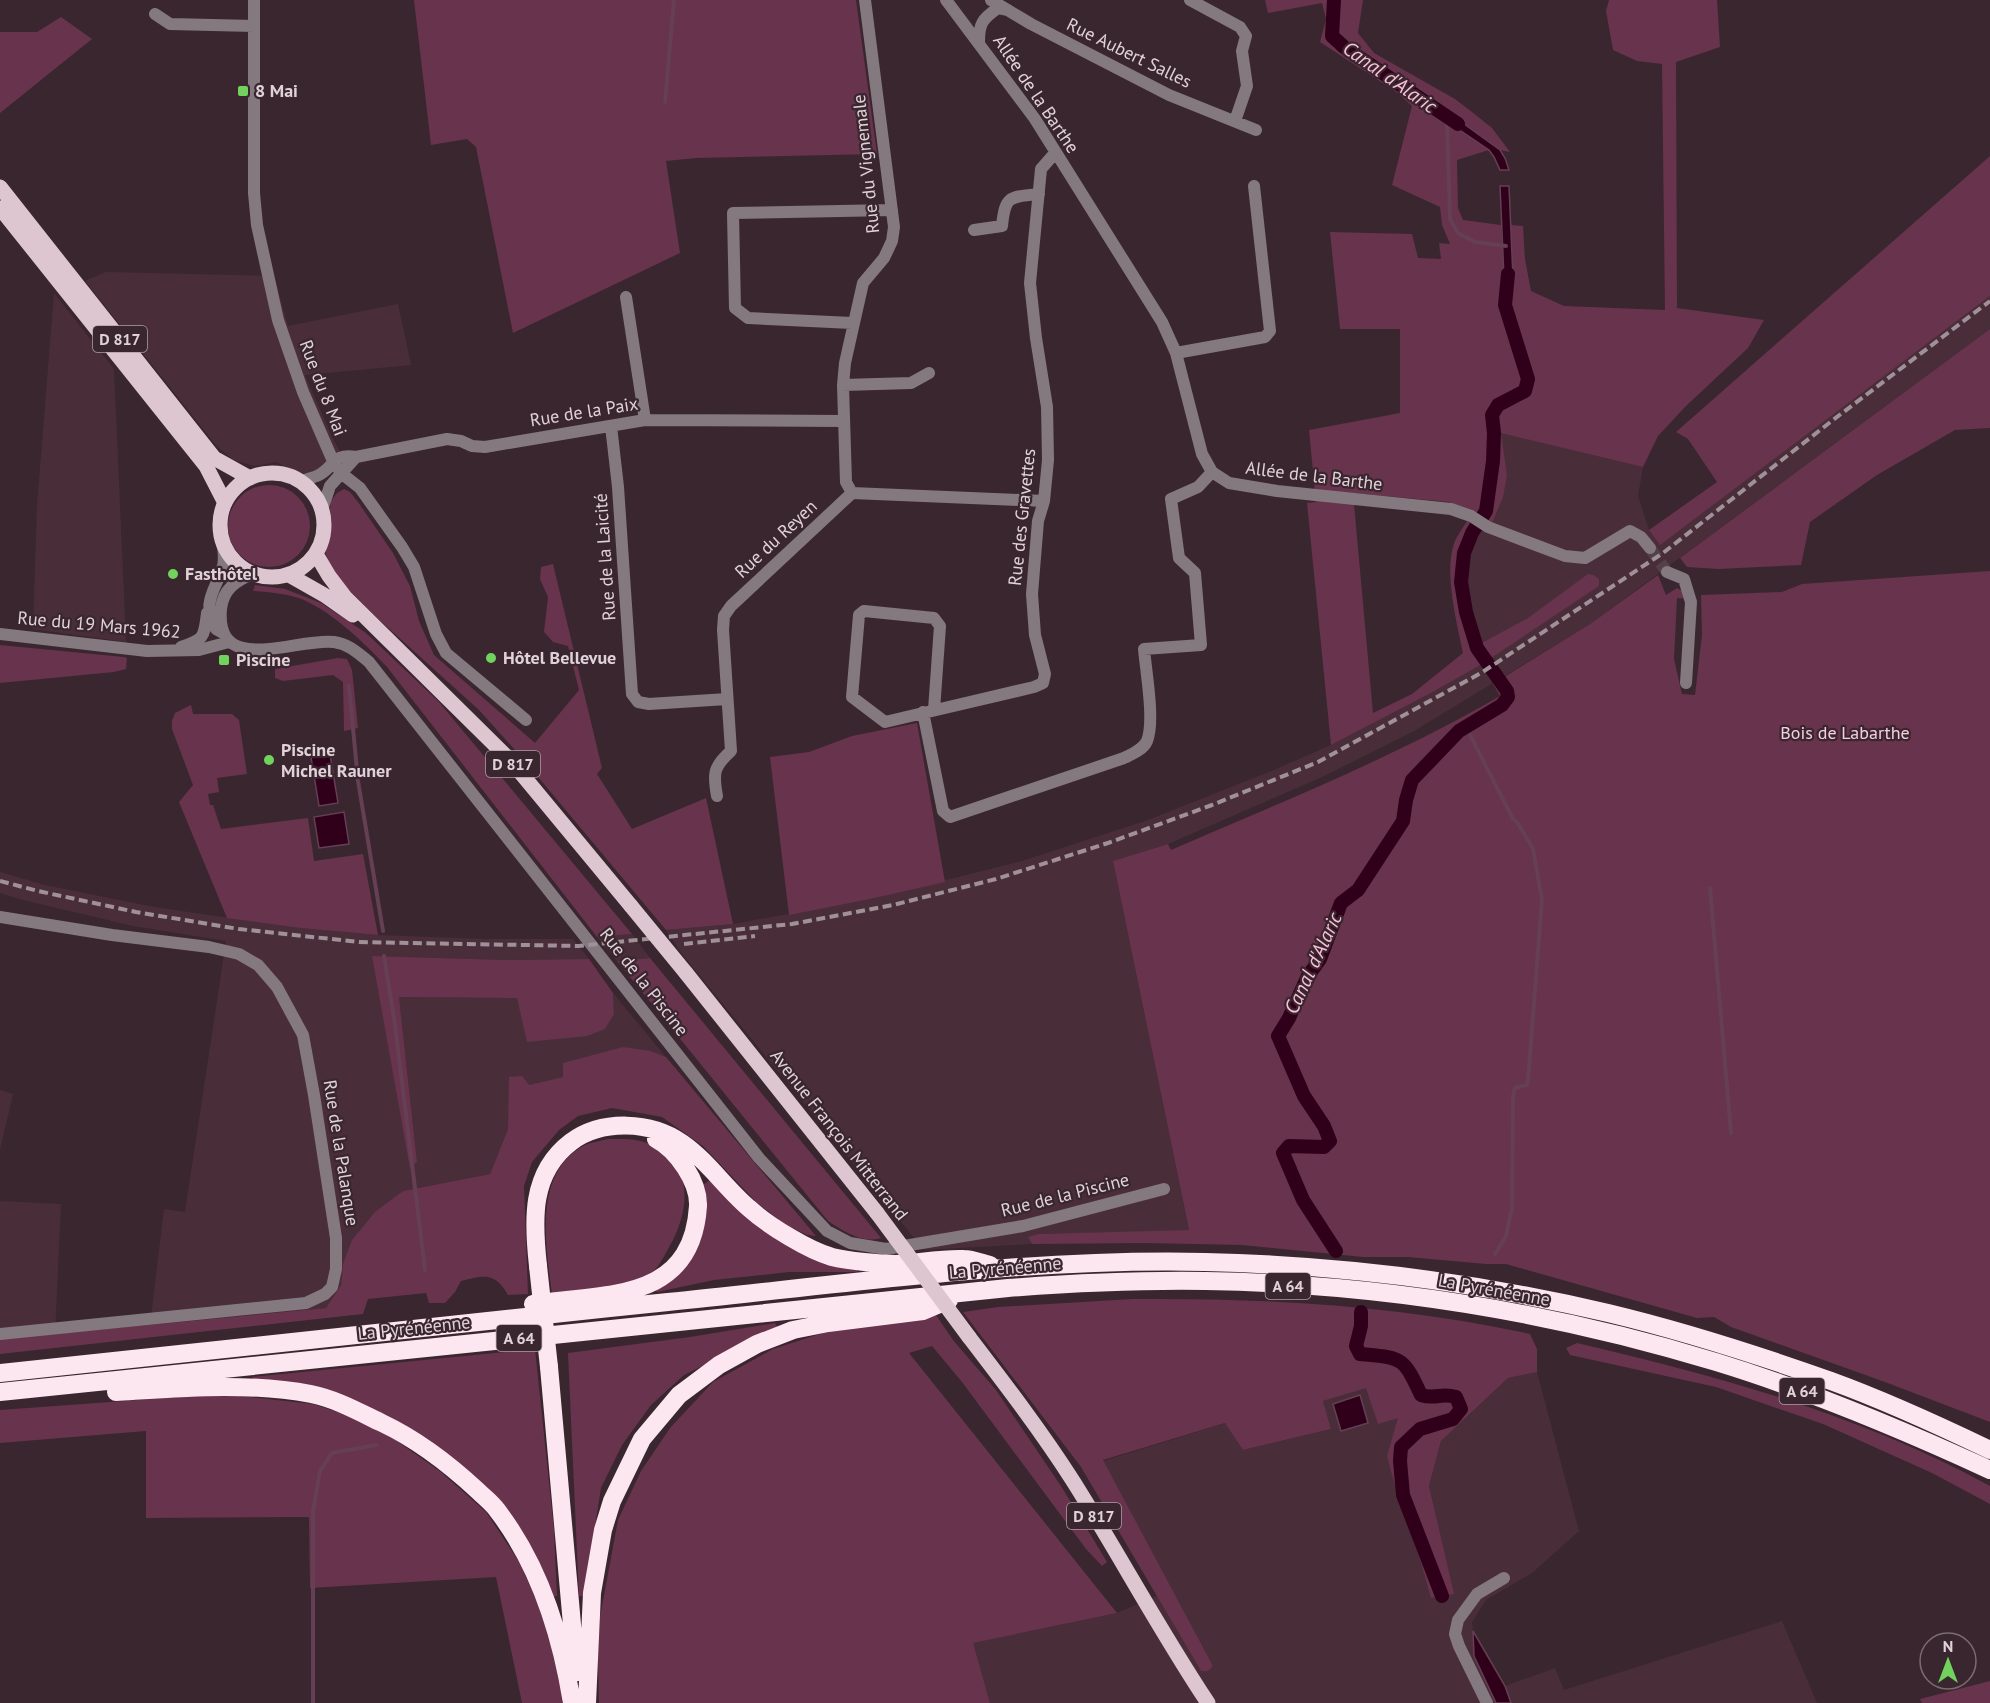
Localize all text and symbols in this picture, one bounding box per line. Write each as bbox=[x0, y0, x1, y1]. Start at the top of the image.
street label: Rue Aubert Salles bbox=[1063, 12, 1195, 93]
street label: Allée de la Barthe bbox=[988, 30, 1084, 157]
water label: Canal d'Alaric bbox=[1338, 35, 1443, 119]
place label: 8 Mai bbox=[255, 79, 298, 102]
marker: 8 Mai bbox=[236, 84, 250, 98]
street label: Rue du Vignemale bbox=[847, 93, 884, 235]
road number: D 817 bbox=[93, 326, 147, 352]
street label: Rue du 8 Mai bbox=[295, 337, 352, 439]
street label: Rue de la Paix bbox=[528, 392, 640, 431]
street label: Rue des Gravettes bbox=[1003, 447, 1040, 587]
street label: Allée de la Barthe bbox=[1244, 456, 1384, 495]
street label: Rue de la Laicité bbox=[589, 493, 620, 621]
street label: Rue du Reyen bbox=[730, 495, 822, 583]
place label: Fasthôtel bbox=[185, 562, 258, 585]
marker: Fasthôtel bbox=[166, 567, 180, 581]
street label: Rue du 19 Mars 1962 bbox=[16, 606, 182, 643]
place label: Hôtel Bellevue bbox=[503, 646, 616, 669]
place label: Piscine bbox=[236, 648, 290, 671]
marker: Hôtel Bellevue bbox=[484, 651, 498, 665]
marker: Piscine bbox=[217, 653, 231, 667]
park label: Bois de Labarthe bbox=[1780, 721, 1910, 744]
place label: Piscine Michel Rauner bbox=[281, 738, 392, 782]
road number: D 817 bbox=[486, 751, 540, 777]
marker: Piscine Michel Rauner bbox=[262, 753, 276, 767]
water label: Canal d'Alaric bbox=[1278, 908, 1348, 1018]
street label: Rue de la Piscine bbox=[595, 923, 694, 1040]
street label: Avenue François Mitterrand bbox=[765, 1045, 913, 1225]
street label: Rue de la Palanque bbox=[319, 1078, 364, 1228]
street label: Rue de la Piscine bbox=[998, 1167, 1131, 1222]
street label: La Pyrénéenne bbox=[948, 1251, 1062, 1284]
street label: La Pyrénéenne bbox=[1436, 1268, 1552, 1311]
road number: A 64 bbox=[1266, 1273, 1310, 1299]
street label: La Pyrénéenne bbox=[356, 1310, 471, 1345]
road number: A 64 bbox=[496, 1325, 542, 1351]
road number: A 64 bbox=[1780, 1378, 1824, 1404]
road number: D 817 bbox=[1067, 1503, 1121, 1529]
north arrow bbox=[1918, 1631, 1978, 1691]
text: N bbox=[1943, 1636, 1953, 1656]

